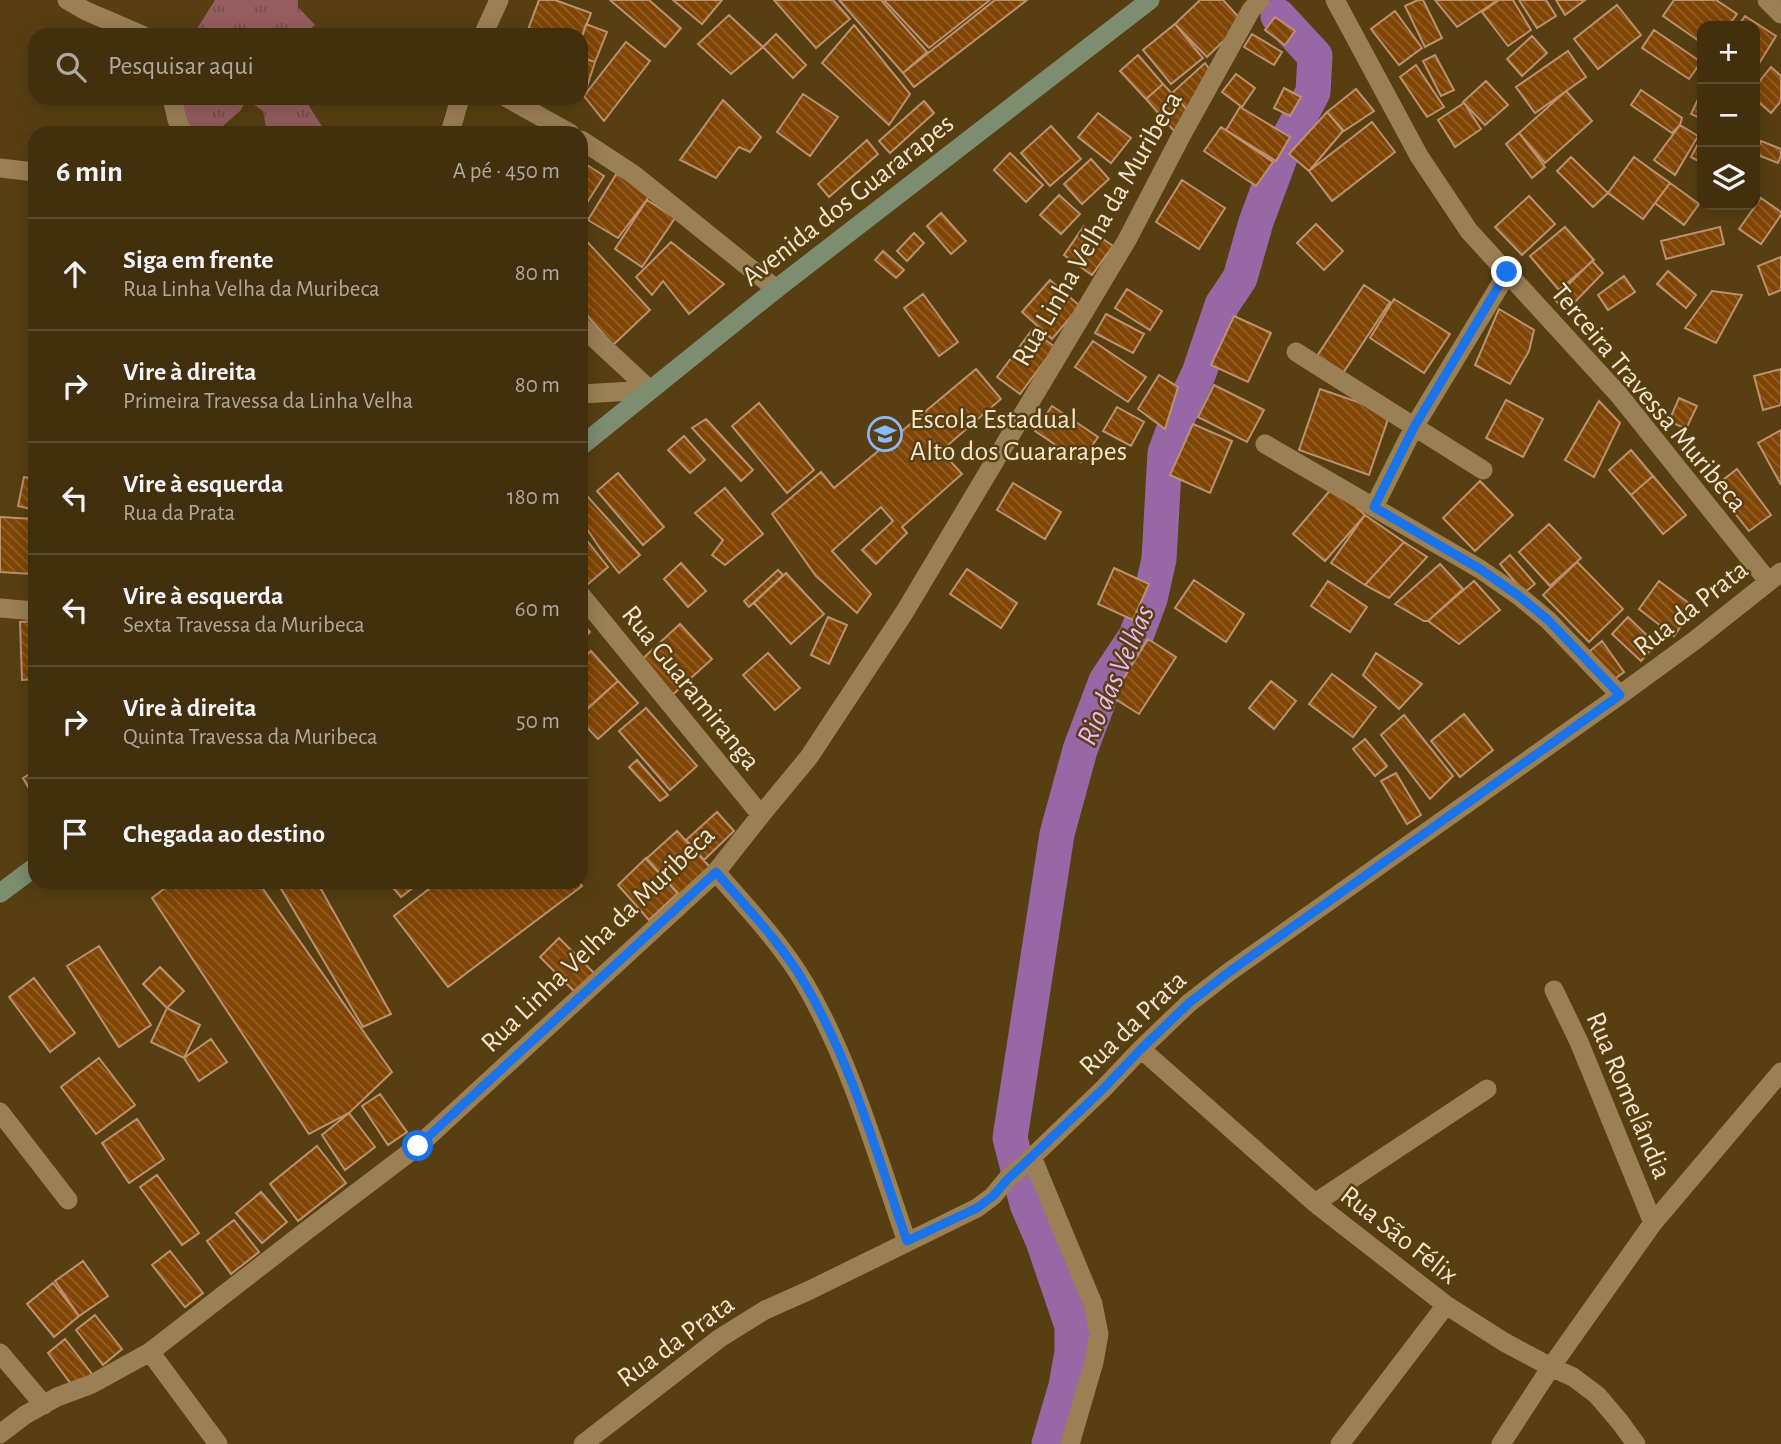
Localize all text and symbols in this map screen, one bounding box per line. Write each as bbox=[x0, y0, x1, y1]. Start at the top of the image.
map controls bbox=[1697, 21, 1760, 210]
button: + bbox=[1697, 21, 1760, 84]
search box bbox=[28, 28, 588, 105]
icon: search bbox=[52, 48, 90, 86]
text: Pesquisar aqui bbox=[108, 53, 254, 79]
button: − bbox=[1697, 84, 1760, 147]
street label: Rua Linha Velha da Muribeca bbox=[1007, 87, 1188, 371]
street label: Avenida dos Guararapes bbox=[737, 109, 959, 292]
button: layers bbox=[1697, 147, 1760, 210]
text: 6 min bbox=[56, 157, 123, 187]
text: A pé · 450 m bbox=[453, 160, 560, 183]
text: Siga em frente bbox=[123, 247, 274, 273]
icon: ahead bbox=[56, 255, 94, 293]
route end bbox=[1491, 256, 1522, 287]
text: 80 m bbox=[515, 262, 560, 285]
text: Rua Linha Velha da Muribeca bbox=[123, 278, 380, 301]
street label: Terceira Travessa Muribeca bbox=[1545, 279, 1752, 518]
text: Vire à direita bbox=[123, 359, 257, 385]
icon: right bbox=[56, 367, 94, 405]
text: 80 m bbox=[515, 374, 560, 397]
text: Primeira Travessa da Linha Velha bbox=[123, 390, 413, 413]
place label: Escola Estadual Alto dos Guararapes bbox=[910, 406, 1127, 466]
school or university icon: Escola Estadual Alto dos Guararapes bbox=[866, 415, 904, 453]
text: Vire à esquerda bbox=[123, 471, 284, 497]
icon: left bbox=[56, 479, 94, 517]
text: 180 m bbox=[507, 486, 560, 509]
text: Rua da Prata bbox=[123, 502, 235, 525]
street label: Rua da Prata bbox=[1629, 555, 1754, 662]
text: Vire à esquerda bbox=[123, 583, 284, 609]
icon: left bbox=[56, 591, 94, 629]
text: 60 m bbox=[515, 598, 560, 621]
street label: Rua Guaramiranga bbox=[616, 601, 765, 776]
water label: Rio das Velhas bbox=[1072, 601, 1160, 750]
text: Sexta Travessa da Muribeca bbox=[123, 614, 365, 637]
text: Vire à direita bbox=[123, 695, 257, 721]
icon: right bbox=[56, 703, 94, 741]
text: 50 m bbox=[516, 710, 560, 733]
text: Quinta Travessa da Muribeca bbox=[123, 726, 378, 749]
icon: arrive bbox=[56, 815, 94, 853]
text: Chegada ao destino bbox=[123, 821, 325, 847]
street label: Rua Linha Velha da Muribeca bbox=[476, 821, 721, 1058]
street label: Rua da Prata bbox=[1075, 966, 1192, 1081]
street label: Rua Romelândia bbox=[1580, 1008, 1676, 1183]
route start bbox=[402, 1130, 433, 1161]
street label: Rua São Félix bbox=[1335, 1181, 1463, 1290]
street label: Rua da Prata bbox=[613, 1290, 740, 1393]

